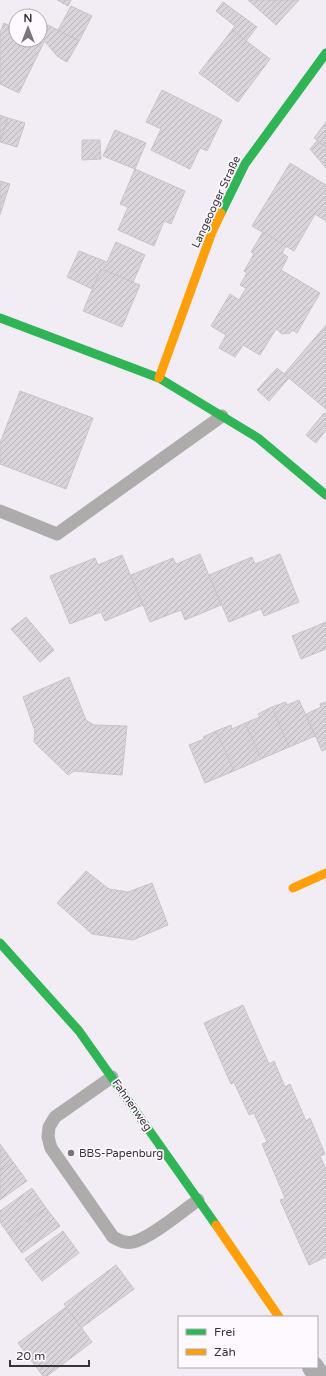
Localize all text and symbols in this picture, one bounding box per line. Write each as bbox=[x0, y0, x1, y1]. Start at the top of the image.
north arrow bbox=[8, 8, 48, 48]
text: N bbox=[24, 12, 32, 25]
street label: Langeooger Straße bbox=[189, 154, 243, 250]
street label: Fahnenweg bbox=[109, 1077, 155, 1133]
place label: BBS-Papenburg bbox=[79, 1147, 163, 1160]
marker: BBS-Papenburg bbox=[66, 1148, 76, 1158]
legend bbox=[178, 1316, 318, 1368]
text: Frei bbox=[214, 1325, 235, 1339]
scale bar bbox=[10, 1342, 89, 1368]
text: Zäh bbox=[214, 1345, 236, 1359]
text: 20 m bbox=[16, 1349, 45, 1363]

